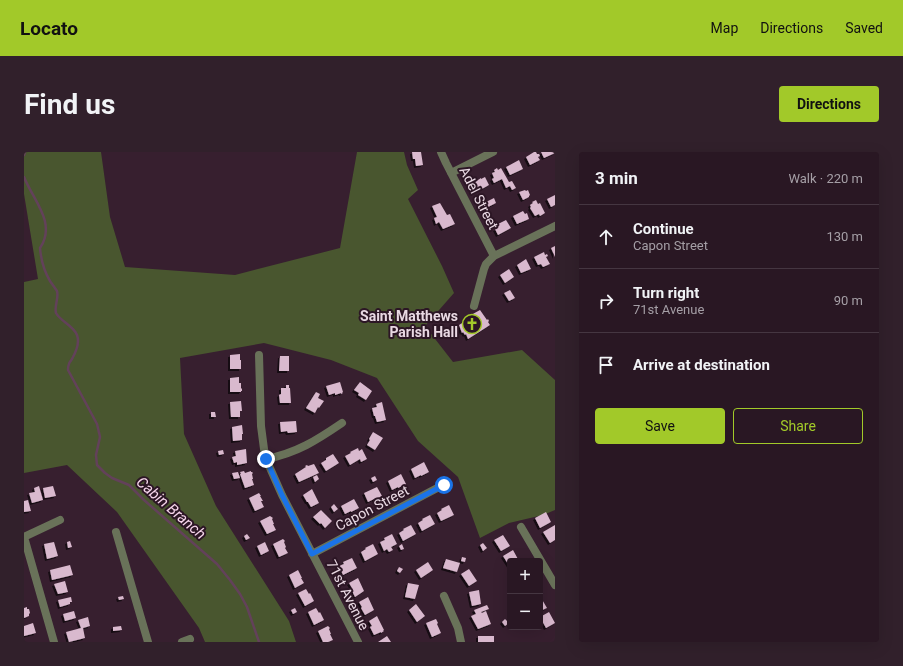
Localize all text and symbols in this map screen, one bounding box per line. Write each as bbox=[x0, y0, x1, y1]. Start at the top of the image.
text: Locato bbox=[20, 17, 78, 40]
text: Map bbox=[711, 20, 738, 36]
text: Directions bbox=[760, 20, 823, 36]
text: Saved bbox=[845, 20, 883, 36]
button: Directions bbox=[779, 86, 879, 122]
text: Find us bbox=[24, 88, 115, 121]
street label: Adel Street bbox=[456, 164, 502, 232]
text: 3 min bbox=[595, 168, 638, 188]
text: Walk · 220 m bbox=[788, 171, 863, 186]
text: Continue bbox=[633, 220, 694, 238]
icon: ahead bbox=[595, 226, 617, 248]
text: 130 m bbox=[826, 229, 863, 244]
text: Capon Street bbox=[633, 238, 708, 253]
text: Turn right bbox=[633, 284, 699, 302]
icon: right bbox=[595, 290, 617, 312]
text: 90 m bbox=[834, 293, 863, 308]
text: 71st Avenue bbox=[633, 302, 704, 317]
place label: Saint Matthews Parish Hall bbox=[360, 308, 458, 340]
church icon: Saint Matthews Parish Hall bbox=[461, 313, 483, 335]
icon: arrive bbox=[595, 354, 617, 376]
text: Arrive at destination bbox=[633, 356, 770, 374]
button: Save bbox=[595, 408, 725, 444]
button: Share bbox=[733, 408, 863, 444]
route end bbox=[257, 450, 275, 468]
water label: Cabin Branch bbox=[133, 473, 209, 543]
route start bbox=[435, 476, 453, 494]
street label: Capon Street bbox=[333, 482, 412, 534]
street label: 71st Avenue bbox=[323, 557, 373, 633]
map controls bbox=[507, 558, 543, 630]
button: + bbox=[507, 558, 543, 594]
button: − bbox=[507, 594, 543, 630]

